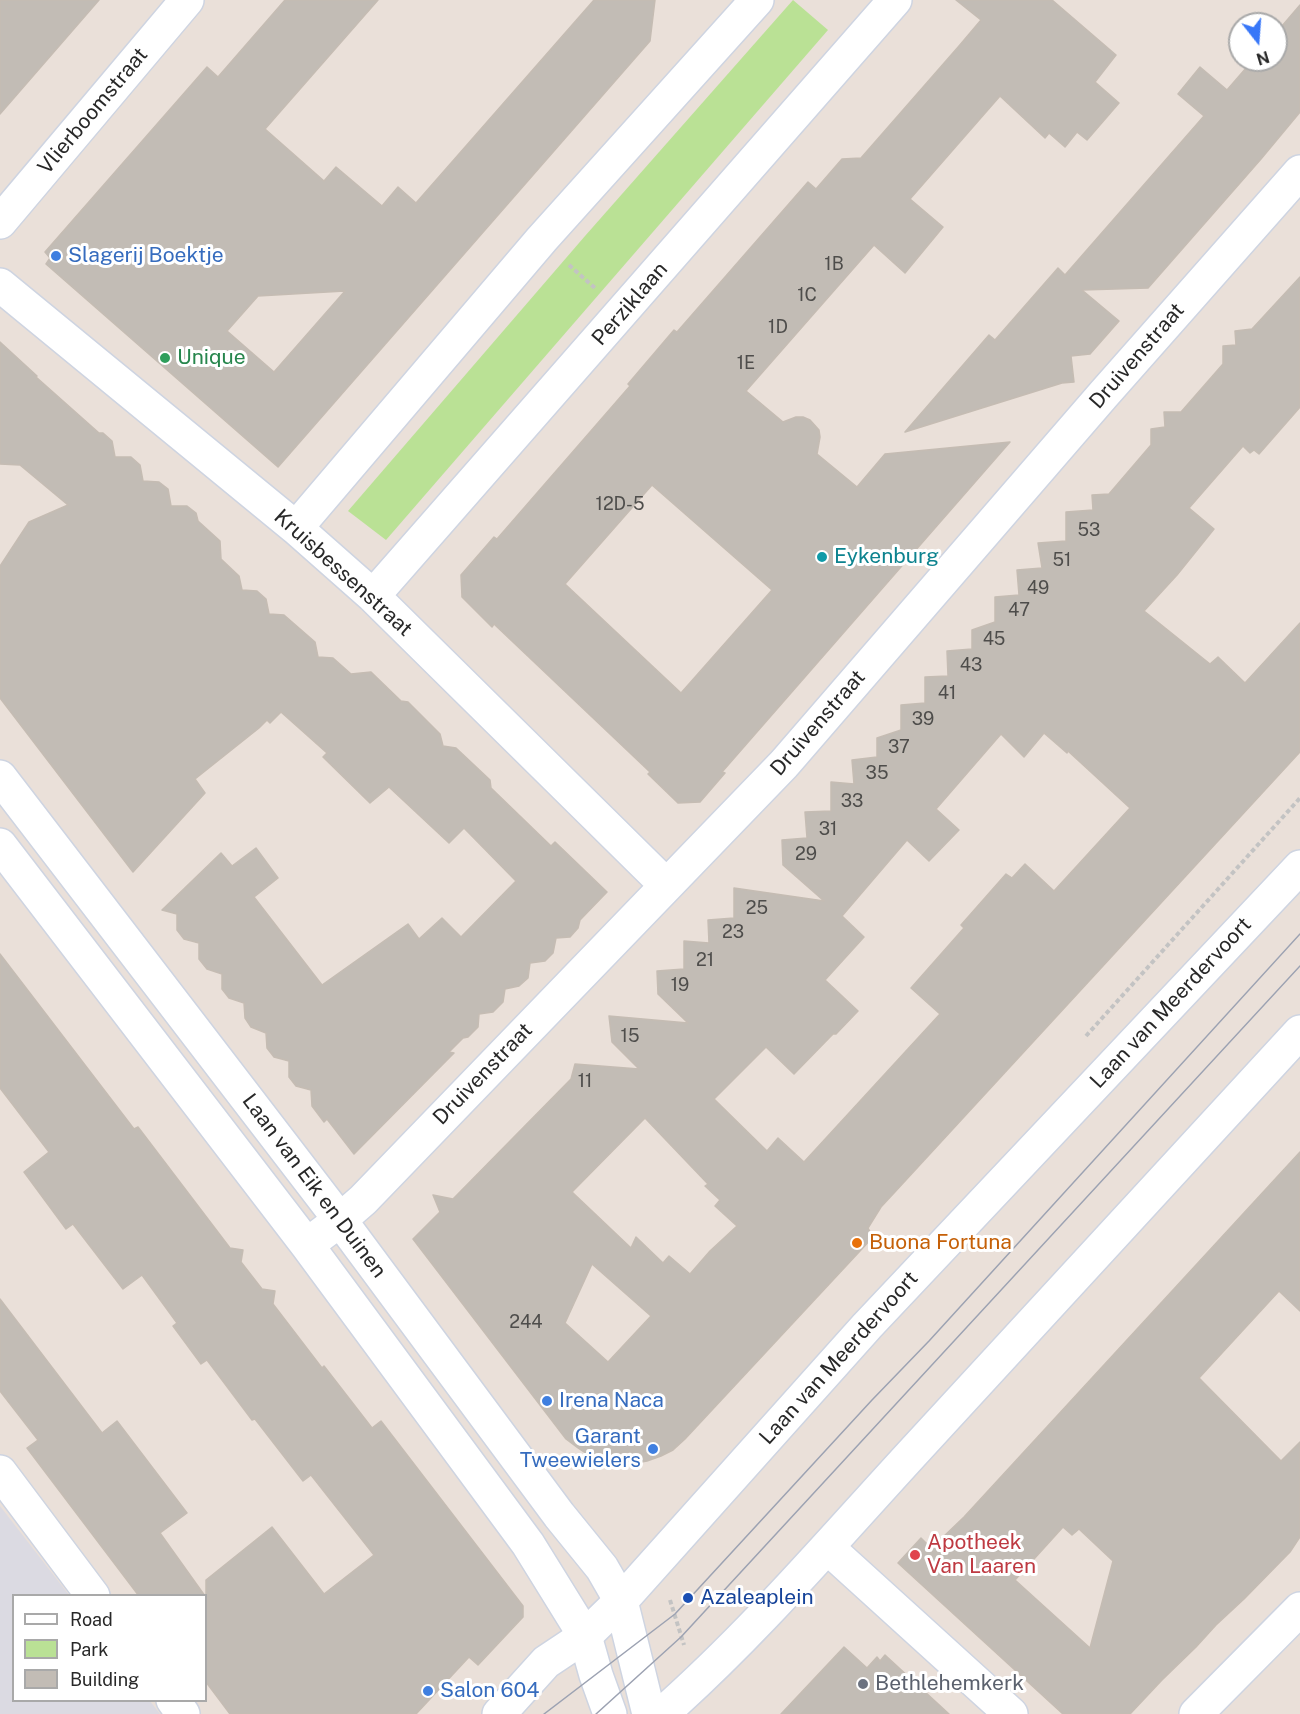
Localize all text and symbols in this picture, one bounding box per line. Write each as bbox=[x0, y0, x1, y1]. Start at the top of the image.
north arrow bbox=[1228, 12, 1288, 72]
street label: Vlierboomstraat bbox=[33, 43, 153, 179]
text: N bbox=[1254, 47, 1272, 69]
place label: Slagerij Boektje bbox=[68, 243, 224, 269]
marker: Slagerij Boektje bbox=[49, 249, 63, 263]
house number: 1B bbox=[824, 253, 844, 275]
street label: Perziklaan bbox=[587, 257, 673, 351]
house number: 1C bbox=[797, 284, 817, 306]
street label: Druivenstraat bbox=[1084, 298, 1190, 414]
house number: 1D bbox=[768, 316, 788, 338]
place label: Unique bbox=[177, 345, 246, 371]
marker: Unique bbox=[158, 351, 172, 365]
house number: 1E bbox=[737, 352, 755, 374]
house number: 12D-5 bbox=[596, 493, 644, 515]
street label: Kruisbessenstraat bbox=[269, 504, 417, 642]
house number: 53 bbox=[1078, 519, 1100, 541]
place label: Eykenburg bbox=[834, 544, 939, 570]
house number: 51 bbox=[1053, 549, 1071, 571]
marker: Eykenburg bbox=[815, 550, 829, 564]
house number: 49 bbox=[1027, 577, 1049, 599]
house number: 47 bbox=[1008, 599, 1030, 621]
house number: 45 bbox=[983, 628, 1005, 650]
house number: 43 bbox=[960, 654, 982, 676]
street label: Druivenstraat bbox=[765, 665, 871, 781]
house number: 41 bbox=[938, 682, 956, 704]
house number: 39 bbox=[912, 708, 934, 730]
house number: 37 bbox=[888, 736, 910, 758]
house number: 35 bbox=[866, 762, 888, 784]
house number: 33 bbox=[841, 790, 863, 812]
house number: 31 bbox=[819, 818, 837, 840]
house number: 29 bbox=[795, 843, 817, 865]
house number: 25 bbox=[746, 897, 768, 919]
street label: Laan van Meerdervoort bbox=[1085, 912, 1257, 1094]
house number: 23 bbox=[722, 921, 744, 943]
house number: 21 bbox=[696, 949, 714, 971]
house number: 19 bbox=[671, 974, 689, 996]
street label: Druivenstraat bbox=[428, 1018, 538, 1130]
house number: 15 bbox=[621, 1025, 639, 1047]
house number: 11 bbox=[578, 1070, 592, 1092]
street label: Laan van Eik en Duinen bbox=[237, 1089, 391, 1283]
place label: Buona Fortuna bbox=[869, 1230, 1012, 1256]
marker: Buona Fortuna bbox=[850, 1236, 864, 1250]
street label: Laan van Meerdervoort bbox=[754, 1266, 924, 1450]
house number: 244 bbox=[509, 1311, 543, 1333]
place label: Irena Naca bbox=[559, 1388, 664, 1414]
marker: Irena Naca bbox=[540, 1394, 554, 1408]
place label: Garant Tweewielers bbox=[520, 1424, 641, 1474]
marker: Garant Tweewielers bbox=[646, 1442, 660, 1456]
place label: Apotheek Van Laaren bbox=[927, 1530, 1036, 1580]
marker: Apotheek Van Laaren bbox=[908, 1548, 922, 1562]
place label: Azaleaplein bbox=[700, 1585, 814, 1611]
marker: Azaleaplein bbox=[681, 1591, 695, 1605]
legend bbox=[12, 1594, 207, 1702]
text: Road bbox=[70, 1609, 113, 1630]
text: Park bbox=[70, 1639, 108, 1660]
text: Building bbox=[70, 1669, 139, 1690]
place label: Bethlehemkerk bbox=[875, 1671, 1024, 1697]
marker: Bethlehemkerk bbox=[856, 1677, 870, 1691]
place label: Salon 604 bbox=[440, 1678, 539, 1704]
marker: Salon 604 bbox=[421, 1684, 435, 1698]

